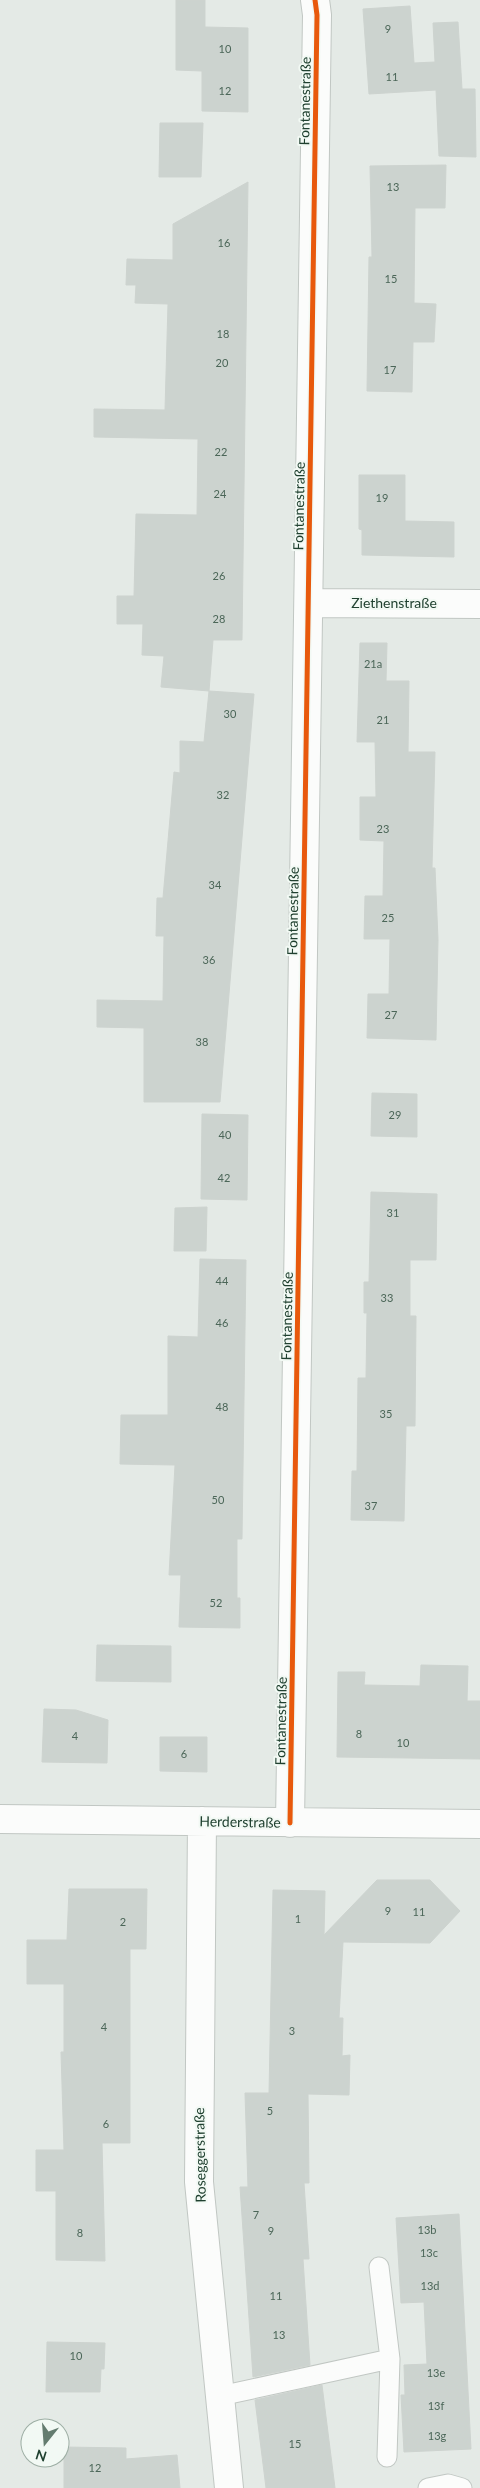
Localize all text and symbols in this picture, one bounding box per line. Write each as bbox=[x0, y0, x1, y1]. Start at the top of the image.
house number: 9 bbox=[385, 22, 391, 35]
house number: 10 bbox=[219, 42, 232, 55]
street label: Fontanestraße bbox=[295, 57, 314, 145]
house number: 11 bbox=[386, 70, 398, 83]
house number: 12 bbox=[219, 84, 231, 97]
house number: 13 bbox=[387, 180, 399, 193]
house number: 16 bbox=[218, 236, 230, 249]
house number: 15 bbox=[385, 272, 397, 285]
house number: 18 bbox=[217, 327, 229, 340]
house number: 20 bbox=[216, 356, 229, 369]
house number: 17 bbox=[384, 363, 396, 376]
house number: 22 bbox=[215, 445, 227, 458]
street label: Fontanestraße bbox=[289, 462, 308, 550]
house number: 24 bbox=[214, 487, 227, 500]
house number: 19 bbox=[376, 491, 388, 504]
house number: 26 bbox=[213, 569, 225, 582]
street label: Ziethenstraße bbox=[351, 594, 437, 611]
house number: 28 bbox=[213, 612, 225, 625]
house number: 21a bbox=[364, 657, 382, 670]
house number: 30 bbox=[224, 707, 237, 720]
house number: 21 bbox=[377, 713, 389, 726]
house number: 32 bbox=[217, 788, 229, 801]
house number: 23 bbox=[377, 822, 389, 835]
street label: Fontanestraße bbox=[283, 867, 302, 955]
house number: 34 bbox=[209, 878, 222, 891]
house number: 25 bbox=[382, 911, 394, 924]
house number: 36 bbox=[203, 953, 215, 966]
house number: 27 bbox=[385, 1008, 397, 1021]
house number: 38 bbox=[196, 1035, 208, 1048]
house number: 29 bbox=[389, 1108, 401, 1121]
house number: 40 bbox=[219, 1128, 232, 1141]
house number: 42 bbox=[218, 1171, 230, 1184]
house number: 31 bbox=[387, 1206, 399, 1219]
street label: Fontanestraße bbox=[277, 1272, 296, 1360]
house number: 44 bbox=[216, 1274, 229, 1287]
house number: 33 bbox=[381, 1291, 393, 1304]
house number: 46 bbox=[216, 1316, 228, 1329]
house number: 48 bbox=[216, 1400, 228, 1413]
house number: 35 bbox=[380, 1407, 392, 1420]
house number: 50 bbox=[212, 1493, 225, 1506]
house number: 37 bbox=[365, 1499, 377, 1512]
house number: 52 bbox=[210, 1596, 222, 1609]
street label: Fontanestraße bbox=[271, 1677, 290, 1765]
house number: 8 bbox=[356, 1727, 362, 1740]
house number: 4 bbox=[72, 1729, 79, 1742]
house number: 10 bbox=[397, 1736, 410, 1749]
house number: 6 bbox=[181, 1747, 187, 1760]
street label: Herderstraße bbox=[199, 1812, 281, 1831]
house number: 9 bbox=[385, 1904, 391, 1917]
house number: 11 bbox=[413, 1905, 425, 1918]
house number: 1 bbox=[295, 1912, 301, 1925]
house number: 2 bbox=[120, 1915, 126, 1928]
house number: 4 bbox=[101, 2020, 108, 2033]
house number: 3 bbox=[289, 2024, 295, 2037]
house number: 5 bbox=[267, 2104, 273, 2117]
street label: Roseggerstraße bbox=[190, 2107, 209, 2203]
house number: 6 bbox=[103, 2117, 109, 2130]
house number: 7 bbox=[253, 2208, 259, 2221]
house number: 13b bbox=[418, 2223, 436, 2236]
house number: 9 bbox=[268, 2224, 274, 2237]
house number: 8 bbox=[77, 2226, 83, 2239]
house number: 13c bbox=[420, 2246, 438, 2259]
house number: 13d bbox=[421, 2279, 439, 2292]
house number: 11 bbox=[270, 2289, 282, 2302]
house number: 13 bbox=[273, 2328, 285, 2341]
house number: 10 bbox=[70, 2349, 83, 2362]
house number: 13e bbox=[427, 2366, 445, 2379]
house number: 13f bbox=[428, 2399, 444, 2412]
north arrow bbox=[20, 2418, 70, 2468]
house number: 13g bbox=[428, 2429, 447, 2442]
house number: 15 bbox=[289, 2437, 301, 2450]
text: N bbox=[33, 2446, 49, 2466]
house number: 12 bbox=[89, 2461, 101, 2474]

